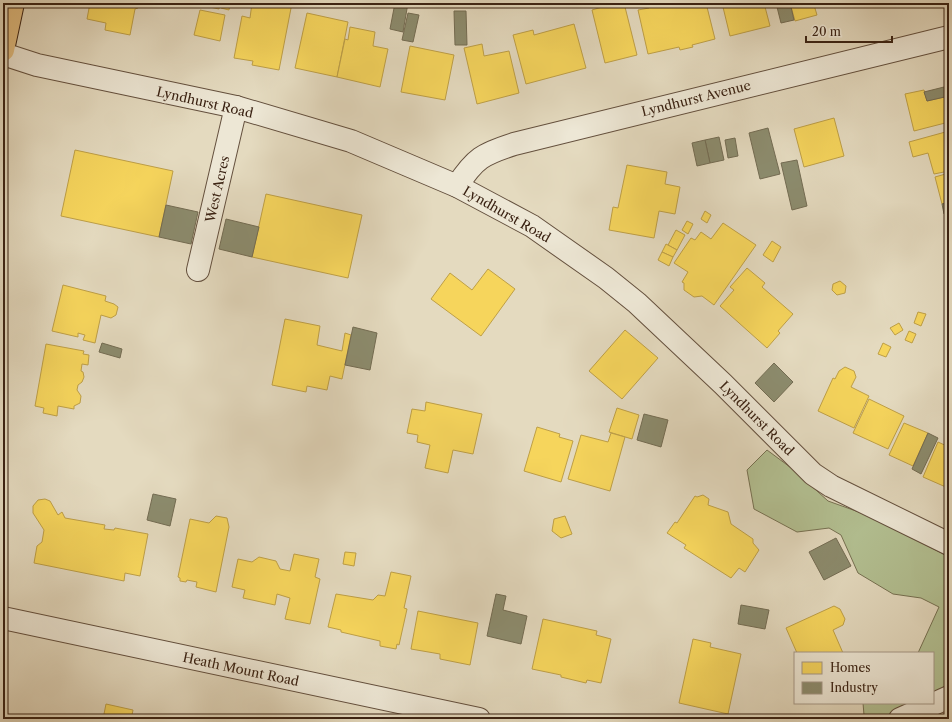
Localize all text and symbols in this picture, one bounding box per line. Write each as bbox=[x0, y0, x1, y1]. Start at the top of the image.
scale bar bbox=[806, 18, 892, 44]
text: 20 m bbox=[812, 24, 841, 39]
street label: Lyndhurst Avenue bbox=[640, 77, 752, 119]
street label: Lyndhurst Road bbox=[155, 83, 255, 121]
street label: West Acres bbox=[201, 154, 233, 225]
street label: Lyndhurst Road bbox=[460, 182, 554, 246]
street label: Lyndhurst Road bbox=[717, 378, 798, 459]
street label: Heath Mount Road bbox=[181, 649, 301, 689]
legend bbox=[794, 652, 934, 704]
text: Homes bbox=[830, 660, 870, 675]
text: Industry bbox=[830, 680, 878, 695]

